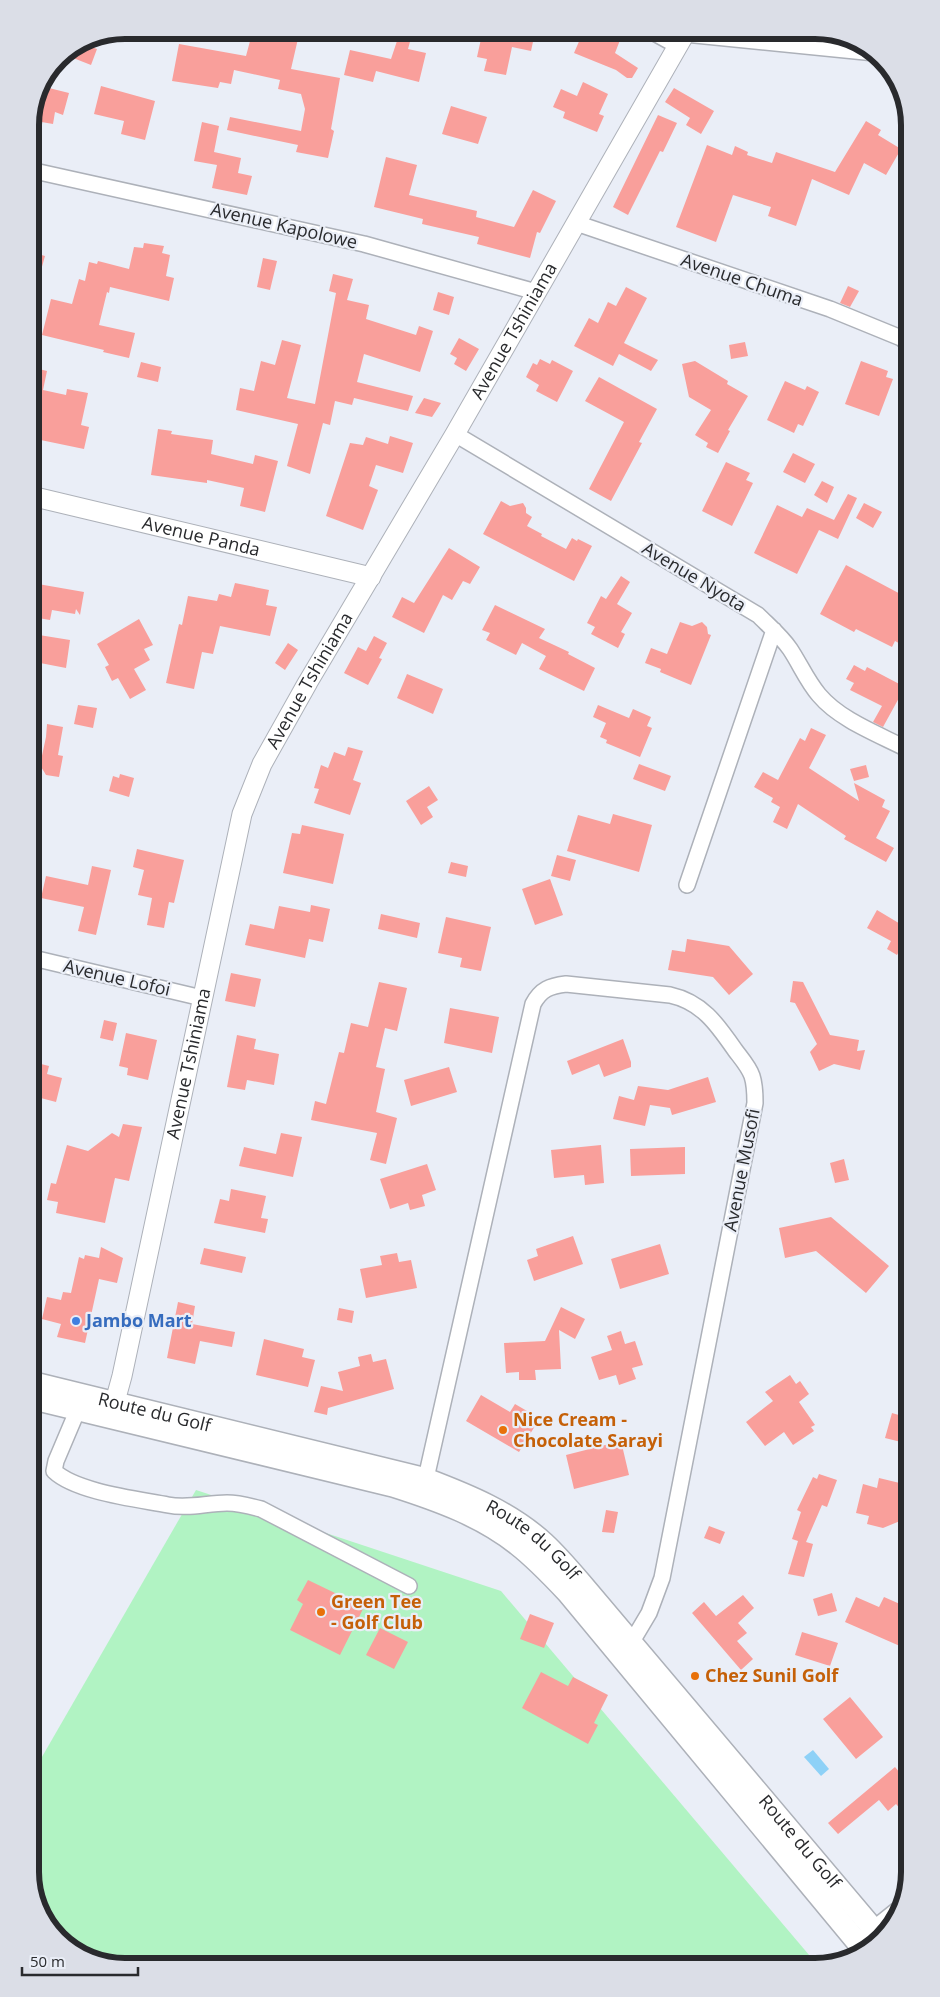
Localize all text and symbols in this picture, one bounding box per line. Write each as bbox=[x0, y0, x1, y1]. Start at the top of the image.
street label: Avenue Kapolowe bbox=[209, 197, 360, 254]
street label: Avenue Chuma bbox=[678, 247, 806, 311]
street label: Avenue Tshiniama bbox=[465, 258, 562, 403]
street label: Avenue Panda bbox=[140, 510, 263, 561]
street label: Avenue Nyota bbox=[638, 536, 751, 617]
street label: Avenue Tshiniama bbox=[260, 608, 358, 753]
street label: Avenue Lofoi bbox=[61, 953, 173, 1001]
street label: Avenue Tshiniama bbox=[160, 986, 216, 1141]
street label: Avenue Musofi bbox=[717, 1106, 765, 1233]
place label: Jambo Mart bbox=[84, 1308, 192, 1332]
marker: Jambo Mart bbox=[70, 1315, 82, 1327]
street label: Route du Golf bbox=[96, 1386, 215, 1437]
place label: Nice Cream - Chocolate Sarayi bbox=[513, 1407, 663, 1452]
marker: Nice Cream - Chocolate Sarayi bbox=[497, 1424, 509, 1436]
street label: Route du Golf bbox=[482, 1493, 587, 1585]
place label: Green Tee - Golf Club bbox=[331, 1589, 423, 1634]
marker: Green Tee - Golf Club bbox=[315, 1606, 327, 1618]
place label: Chez Sunil Golf bbox=[705, 1663, 839, 1687]
marker: Chez Sunil Golf bbox=[689, 1670, 701, 1682]
street label: Route du Golf bbox=[754, 1789, 847, 1894]
scale bar bbox=[22, 1944, 139, 1976]
text: 50 m bbox=[30, 1951, 65, 1971]

